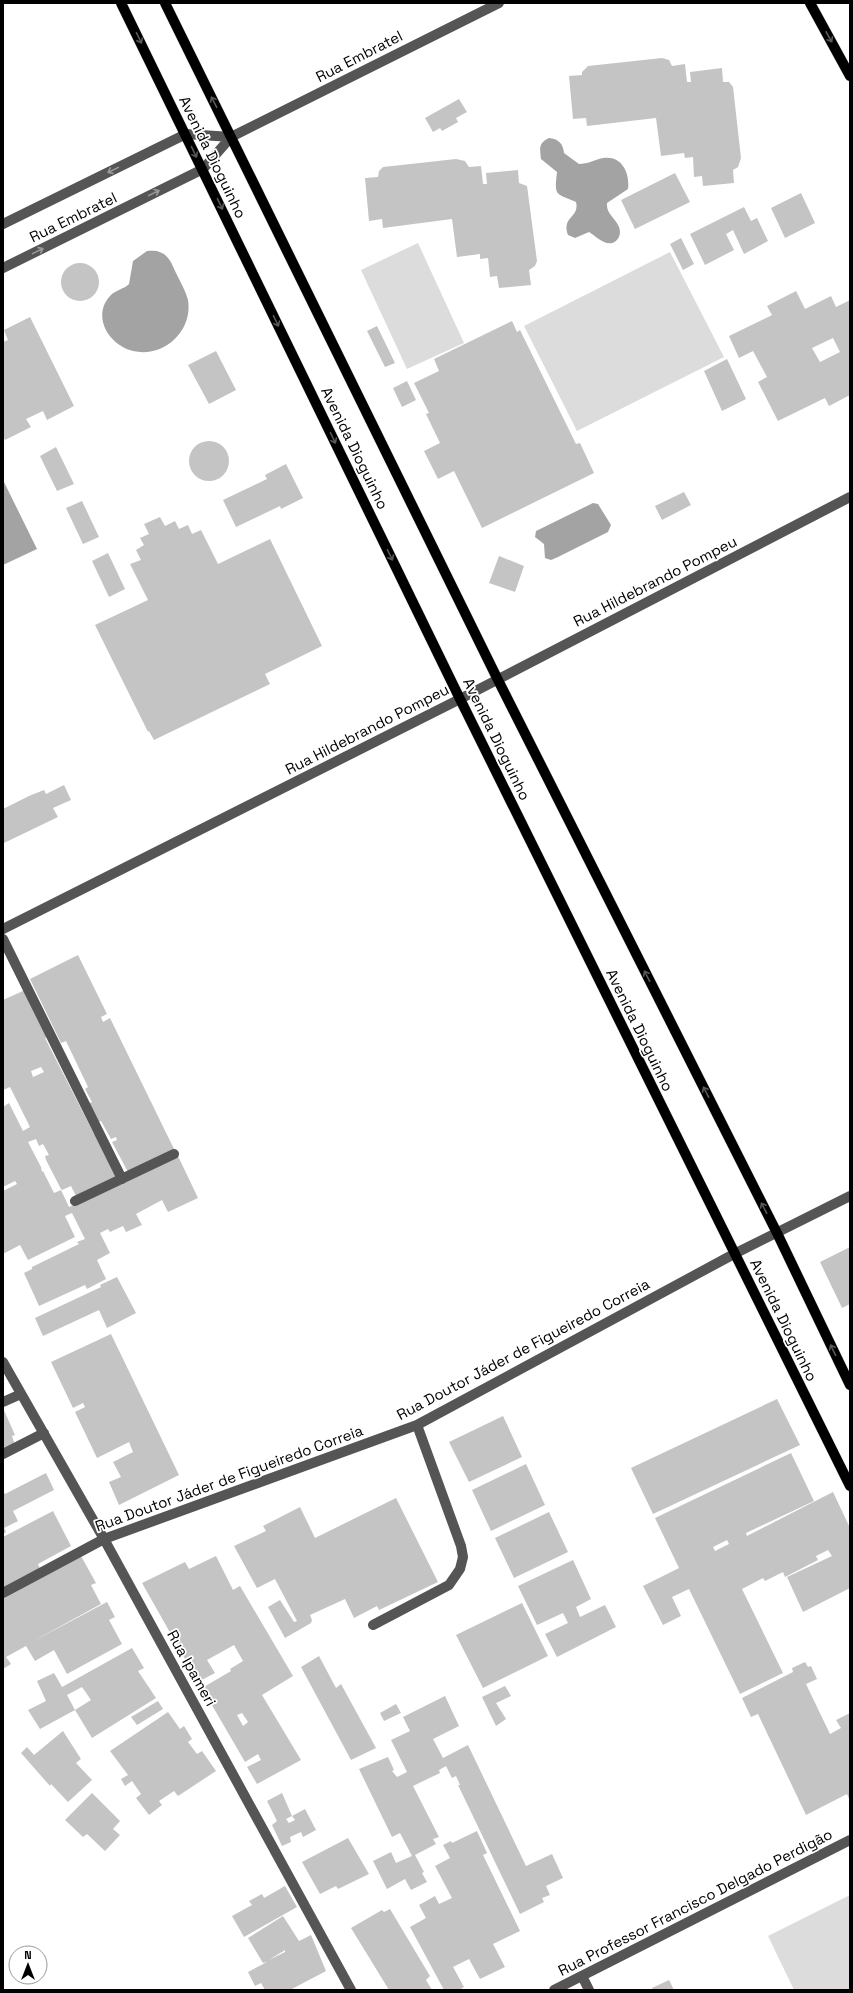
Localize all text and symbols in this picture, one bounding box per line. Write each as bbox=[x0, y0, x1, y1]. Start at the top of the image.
street label: Rua Embratel bbox=[312, 26, 406, 86]
one-way arrow bbox=[825, 31, 833, 43]
one-way arrow bbox=[135, 32, 143, 44]
street label: Avenida Dioguinho bbox=[175, 93, 251, 221]
one-way arrow bbox=[210, 96, 217, 108]
one-way arrow bbox=[191, 145, 198, 157]
one-way arrow bbox=[108, 167, 120, 174]
street label: Rua Embratel bbox=[26, 188, 120, 246]
one-way arrow bbox=[148, 189, 160, 196]
one-way arrow bbox=[217, 198, 224, 210]
one-way arrow bbox=[32, 247, 44, 254]
one-way arrow bbox=[273, 315, 280, 327]
street label: Avenida Dioguinho bbox=[317, 384, 393, 512]
one-way arrow bbox=[330, 432, 337, 444]
street label: Rua Hildebrando Pompeu bbox=[570, 531, 740, 631]
one-way arrow bbox=[387, 549, 394, 561]
street label: Avenida Dioguinho bbox=[459, 675, 535, 803]
street label: Rua Hildebrando Pompeu bbox=[282, 679, 452, 779]
street label: Avenida Dioguinho bbox=[602, 966, 678, 1094]
one-way arrow bbox=[643, 970, 650, 982]
one-way arrow bbox=[701, 1086, 709, 1098]
one-way arrow bbox=[760, 1202, 767, 1214]
street label: Avenida Dioguinho bbox=[746, 1256, 822, 1384]
street label: Rua Doutor Jáder de Figueiredo Correia bbox=[393, 1274, 653, 1424]
one-way arrow bbox=[829, 1344, 836, 1356]
street label: Rua Doutor Jáder de Figueiredo Correia bbox=[92, 1420, 366, 1535]
street label: Rua Ipameri bbox=[163, 1627, 221, 1709]
street label: Rua Professor Francisco Delgado Perdigão bbox=[555, 1824, 835, 1980]
north arrow bbox=[8, 1945, 48, 1985]
text: N bbox=[24, 1948, 32, 1962]

